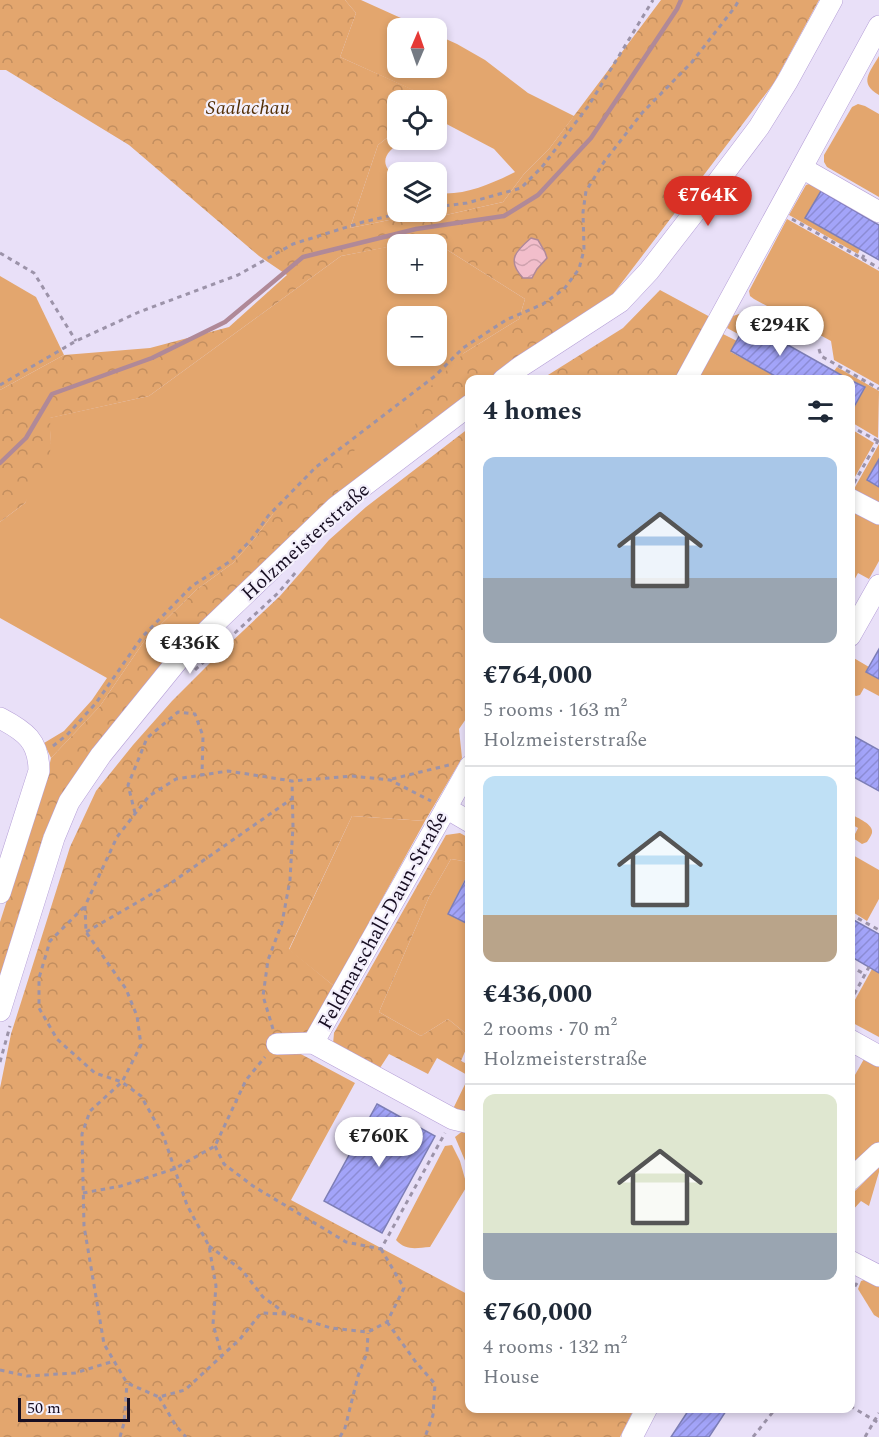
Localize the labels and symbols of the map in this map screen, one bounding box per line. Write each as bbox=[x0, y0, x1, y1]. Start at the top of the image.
north arrow bbox=[387, 18, 447, 78]
park label: Saalachau bbox=[206, 93, 290, 123]
pin: €764K bbox=[666, 176, 750, 227]
pin: €294K bbox=[738, 306, 822, 357]
street label: Holzmeisterstraße bbox=[235, 476, 377, 608]
pin: €436K bbox=[148, 624, 232, 675]
street label: Feldmarschall-Daun-Straße bbox=[310, 806, 455, 1035]
pin: €760K bbox=[337, 1117, 421, 1168]
scale bar bbox=[18, 1395, 130, 1422]

